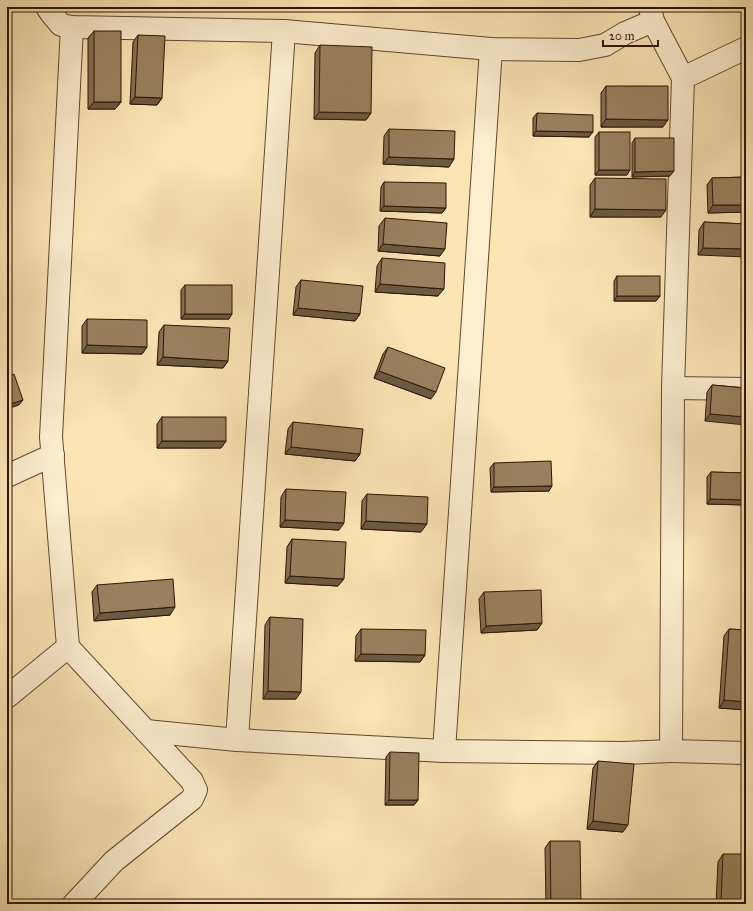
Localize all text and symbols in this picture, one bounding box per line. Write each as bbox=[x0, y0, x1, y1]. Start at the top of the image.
scale bar bbox=[603, 22, 658, 48]
text: 20 m bbox=[609, 29, 635, 43]

